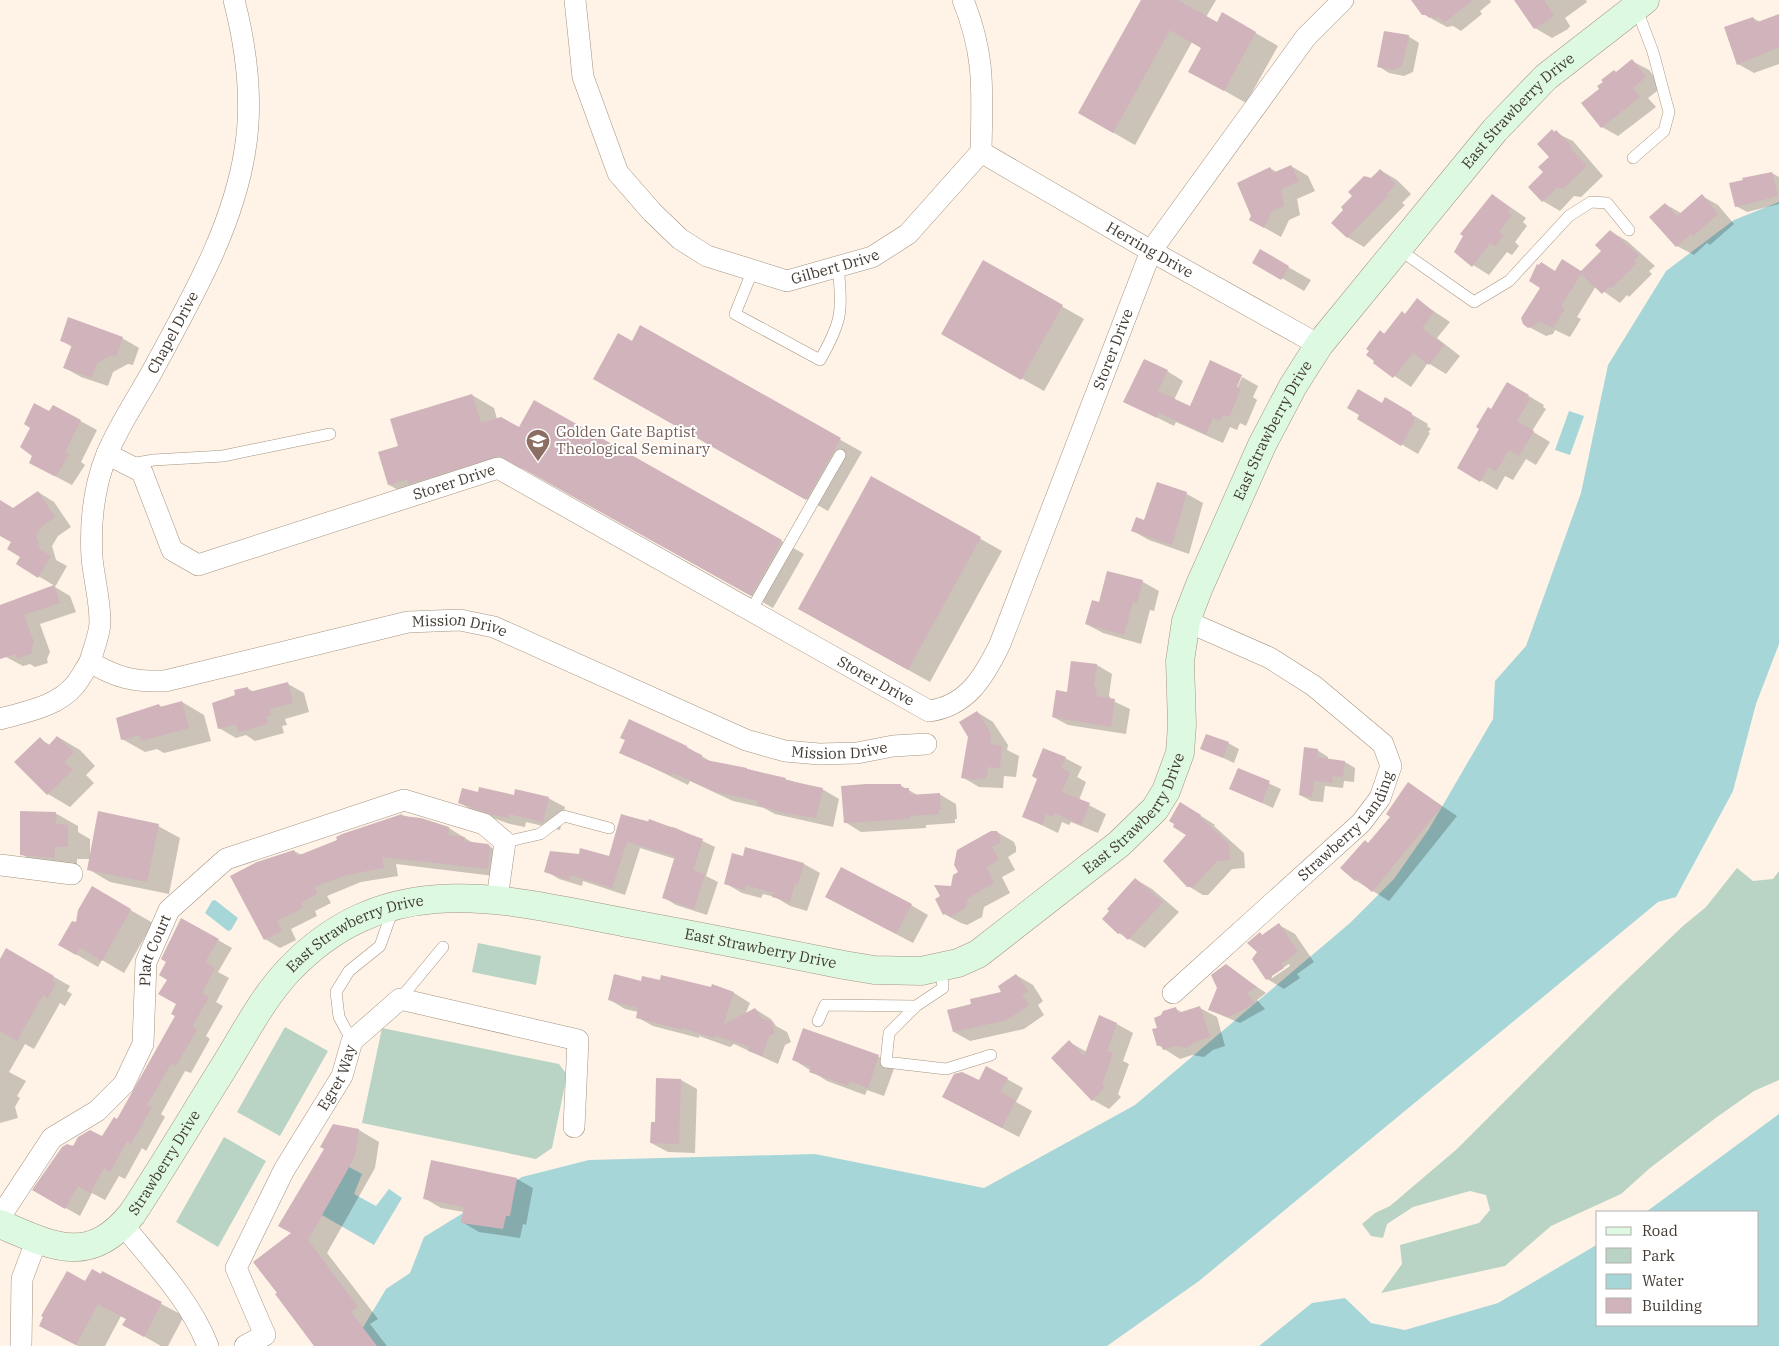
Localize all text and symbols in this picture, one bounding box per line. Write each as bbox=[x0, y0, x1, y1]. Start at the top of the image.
street label: East Strawberry Drive bbox=[1457, 49, 1578, 173]
street label: Herring Drive bbox=[1103, 217, 1197, 282]
street label: Gilbert Drive bbox=[789, 245, 883, 288]
street label: Chapel Drive bbox=[143, 288, 202, 377]
street label: Storer Drive bbox=[1089, 306, 1137, 392]
street label: East Strawberry Drive bbox=[1229, 357, 1316, 503]
place label: Golden Gate Baptist Theological Seminary bbox=[556, 422, 710, 458]
school or university icon: Golden Gate Baptist Theological Seminary bbox=[525, 428, 551, 462]
street label: Storer Drive bbox=[410, 460, 497, 504]
street label: Mission Drive bbox=[411, 610, 510, 641]
street label: Storer Drive bbox=[834, 651, 918, 710]
street label: Mission Drive bbox=[790, 737, 889, 763]
street label: East Strawberry Drive bbox=[1079, 750, 1188, 878]
street label: Strawberry Landing bbox=[1293, 768, 1398, 885]
street label: East Strawberry Drive bbox=[282, 890, 425, 976]
street label: Platt Court bbox=[135, 911, 175, 987]
street label: East Strawberry Drive bbox=[683, 924, 838, 972]
street label: Egret Way bbox=[313, 1042, 359, 1114]
street label: Strawberry Drive bbox=[124, 1106, 204, 1219]
legend bbox=[1596, 1211, 1759, 1326]
text: Road bbox=[1642, 1221, 1678, 1240]
text: Park bbox=[1642, 1246, 1675, 1265]
text: Water bbox=[1642, 1271, 1684, 1290]
text: Building bbox=[1642, 1296, 1702, 1315]

